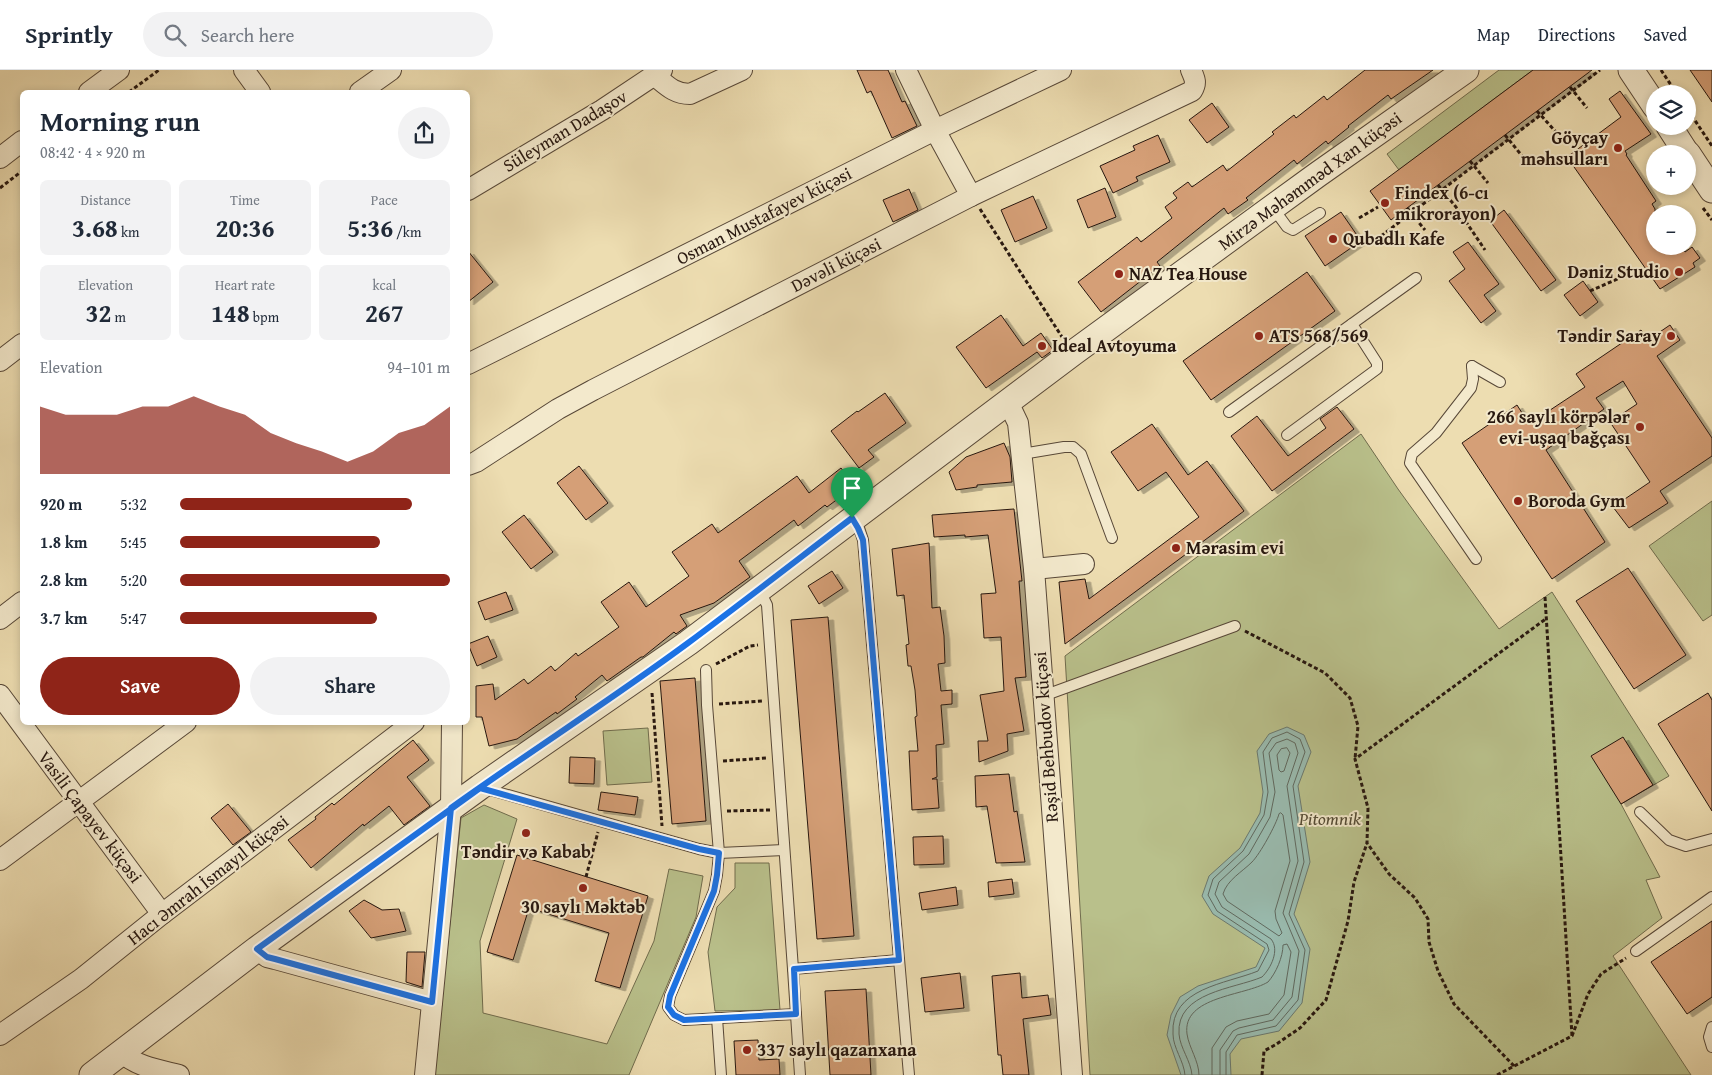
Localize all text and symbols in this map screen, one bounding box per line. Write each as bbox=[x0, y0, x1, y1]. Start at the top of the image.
search box bbox=[143, 12, 493, 57]
text: Sprintly bbox=[25, 17, 113, 52]
icon: search bbox=[161, 21, 189, 49]
text: Search here bbox=[201, 21, 294, 49]
text: Map bbox=[1477, 21, 1510, 48]
text: Directions bbox=[1538, 21, 1615, 48]
text: Saved bbox=[1643, 21, 1687, 48]
street label: Süleyman Dadaşov bbox=[497, 83, 632, 178]
map controls bbox=[1646, 85, 1696, 255]
button: layers bbox=[1646, 85, 1696, 135]
text: Morning run bbox=[40, 100, 200, 141]
street label: Mirzə Məhəmməd Xan küçəsi bbox=[1212, 105, 1407, 257]
button: share bbox=[398, 107, 450, 159]
place label: Göyçay məhsulları bbox=[1521, 124, 1609, 172]
text: 08:42 · 4 × 920 m bbox=[40, 140, 145, 164]
marker: Göyçay məhsulları bbox=[1612, 142, 1624, 154]
button: + bbox=[1646, 145, 1696, 195]
street label: Osman Mustafayev küçəsi bbox=[671, 160, 856, 272]
place label: Findex (6-cı mikrorayon) bbox=[1395, 179, 1496, 227]
text: Distance bbox=[81, 190, 131, 210]
text: Time bbox=[230, 190, 260, 210]
text: Pace bbox=[371, 190, 398, 210]
marker: Findex (6-cı mikrorayon) bbox=[1379, 197, 1391, 209]
button: − bbox=[1646, 205, 1696, 255]
text: 3.68 bbox=[72, 210, 118, 246]
text: 20:36 bbox=[216, 210, 274, 246]
text: 5:36 bbox=[347, 210, 393, 246]
text: km bbox=[118, 222, 139, 242]
text: /km bbox=[393, 222, 421, 242]
place label: Qubadlı Kafe bbox=[1343, 225, 1445, 252]
street label: Dəvəli küçəsi bbox=[786, 230, 886, 299]
marker: Qubadlı Kafe bbox=[1327, 233, 1339, 245]
place label: Dəniz Studio bbox=[1568, 258, 1669, 285]
place label: NAZ Tea House bbox=[1129, 260, 1248, 287]
marker: Dəniz Studio bbox=[1673, 266, 1685, 278]
marker: NAZ Tea House bbox=[1113, 268, 1125, 280]
text: Elevation bbox=[78, 275, 133, 295]
text: Heart rate bbox=[215, 275, 275, 295]
text: kcal bbox=[372, 275, 396, 295]
text: 32 bbox=[85, 295, 111, 331]
text: 148 bbox=[211, 295, 250, 331]
text: 267 bbox=[365, 295, 404, 331]
text: m bbox=[111, 307, 126, 327]
text: bpm bbox=[250, 307, 279, 327]
place label: ATS 568/569 bbox=[1269, 322, 1368, 349]
place label: Təndir Saray bbox=[1557, 322, 1662, 349]
marker: ATS 568/569 bbox=[1253, 330, 1265, 342]
marker: Təndir Saray bbox=[1665, 330, 1677, 342]
place label: Ideal Avtoyuma bbox=[1052, 332, 1177, 359]
marker: Ideal Avtoyuma bbox=[1036, 340, 1048, 352]
text: Elevation bbox=[40, 355, 103, 379]
text: 94–101 m bbox=[387, 355, 450, 379]
place label: 266 saylı körpələr evi-uşaq bağçası bbox=[1487, 403, 1631, 451]
marker: 266 saylı körpələr evi-uşaq bağçası bbox=[1634, 421, 1646, 433]
pin bbox=[831, 467, 873, 518]
icon: arrive bbox=[838, 474, 866, 502]
place label: Boroda Gym bbox=[1528, 487, 1626, 514]
text: 920 m bbox=[40, 492, 82, 516]
text: 5:32 bbox=[120, 492, 147, 516]
marker: Boroda Gym bbox=[1512, 495, 1524, 507]
text: 1.8 km bbox=[40, 530, 87, 554]
text: 5:45 bbox=[120, 530, 147, 554]
place label: Mərasim evi bbox=[1186, 534, 1284, 561]
marker: Mərasim evi bbox=[1170, 542, 1182, 554]
text: 2.8 km bbox=[40, 568, 87, 592]
text: 5:20 bbox=[120, 568, 147, 592]
text: 3.7 km bbox=[40, 606, 87, 630]
text: 5:47 bbox=[120, 606, 147, 630]
street label: Rəşid Behbudov küçəsi bbox=[1026, 651, 1065, 823]
button: Save bbox=[40, 657, 240, 715]
button: Share bbox=[250, 657, 450, 715]
street label: Vasili Çapayev küçəsi bbox=[32, 745, 149, 888]
park label: Pitomnik bbox=[1298, 805, 1362, 832]
street label: Hacı Əmrah İsmayıl küçəsi bbox=[121, 808, 294, 951]
marker: Təndir və Kabab bbox=[520, 827, 532, 839]
place label: Təndir və Kabab bbox=[461, 838, 591, 865]
marker: 30 saylı Məktəb bbox=[577, 882, 589, 894]
place label: 30 saylı Məktəb bbox=[521, 893, 645, 920]
place label: 337 saylı qazanxana bbox=[757, 1036, 917, 1063]
marker: 337 saylı qazanxana bbox=[741, 1044, 753, 1056]

